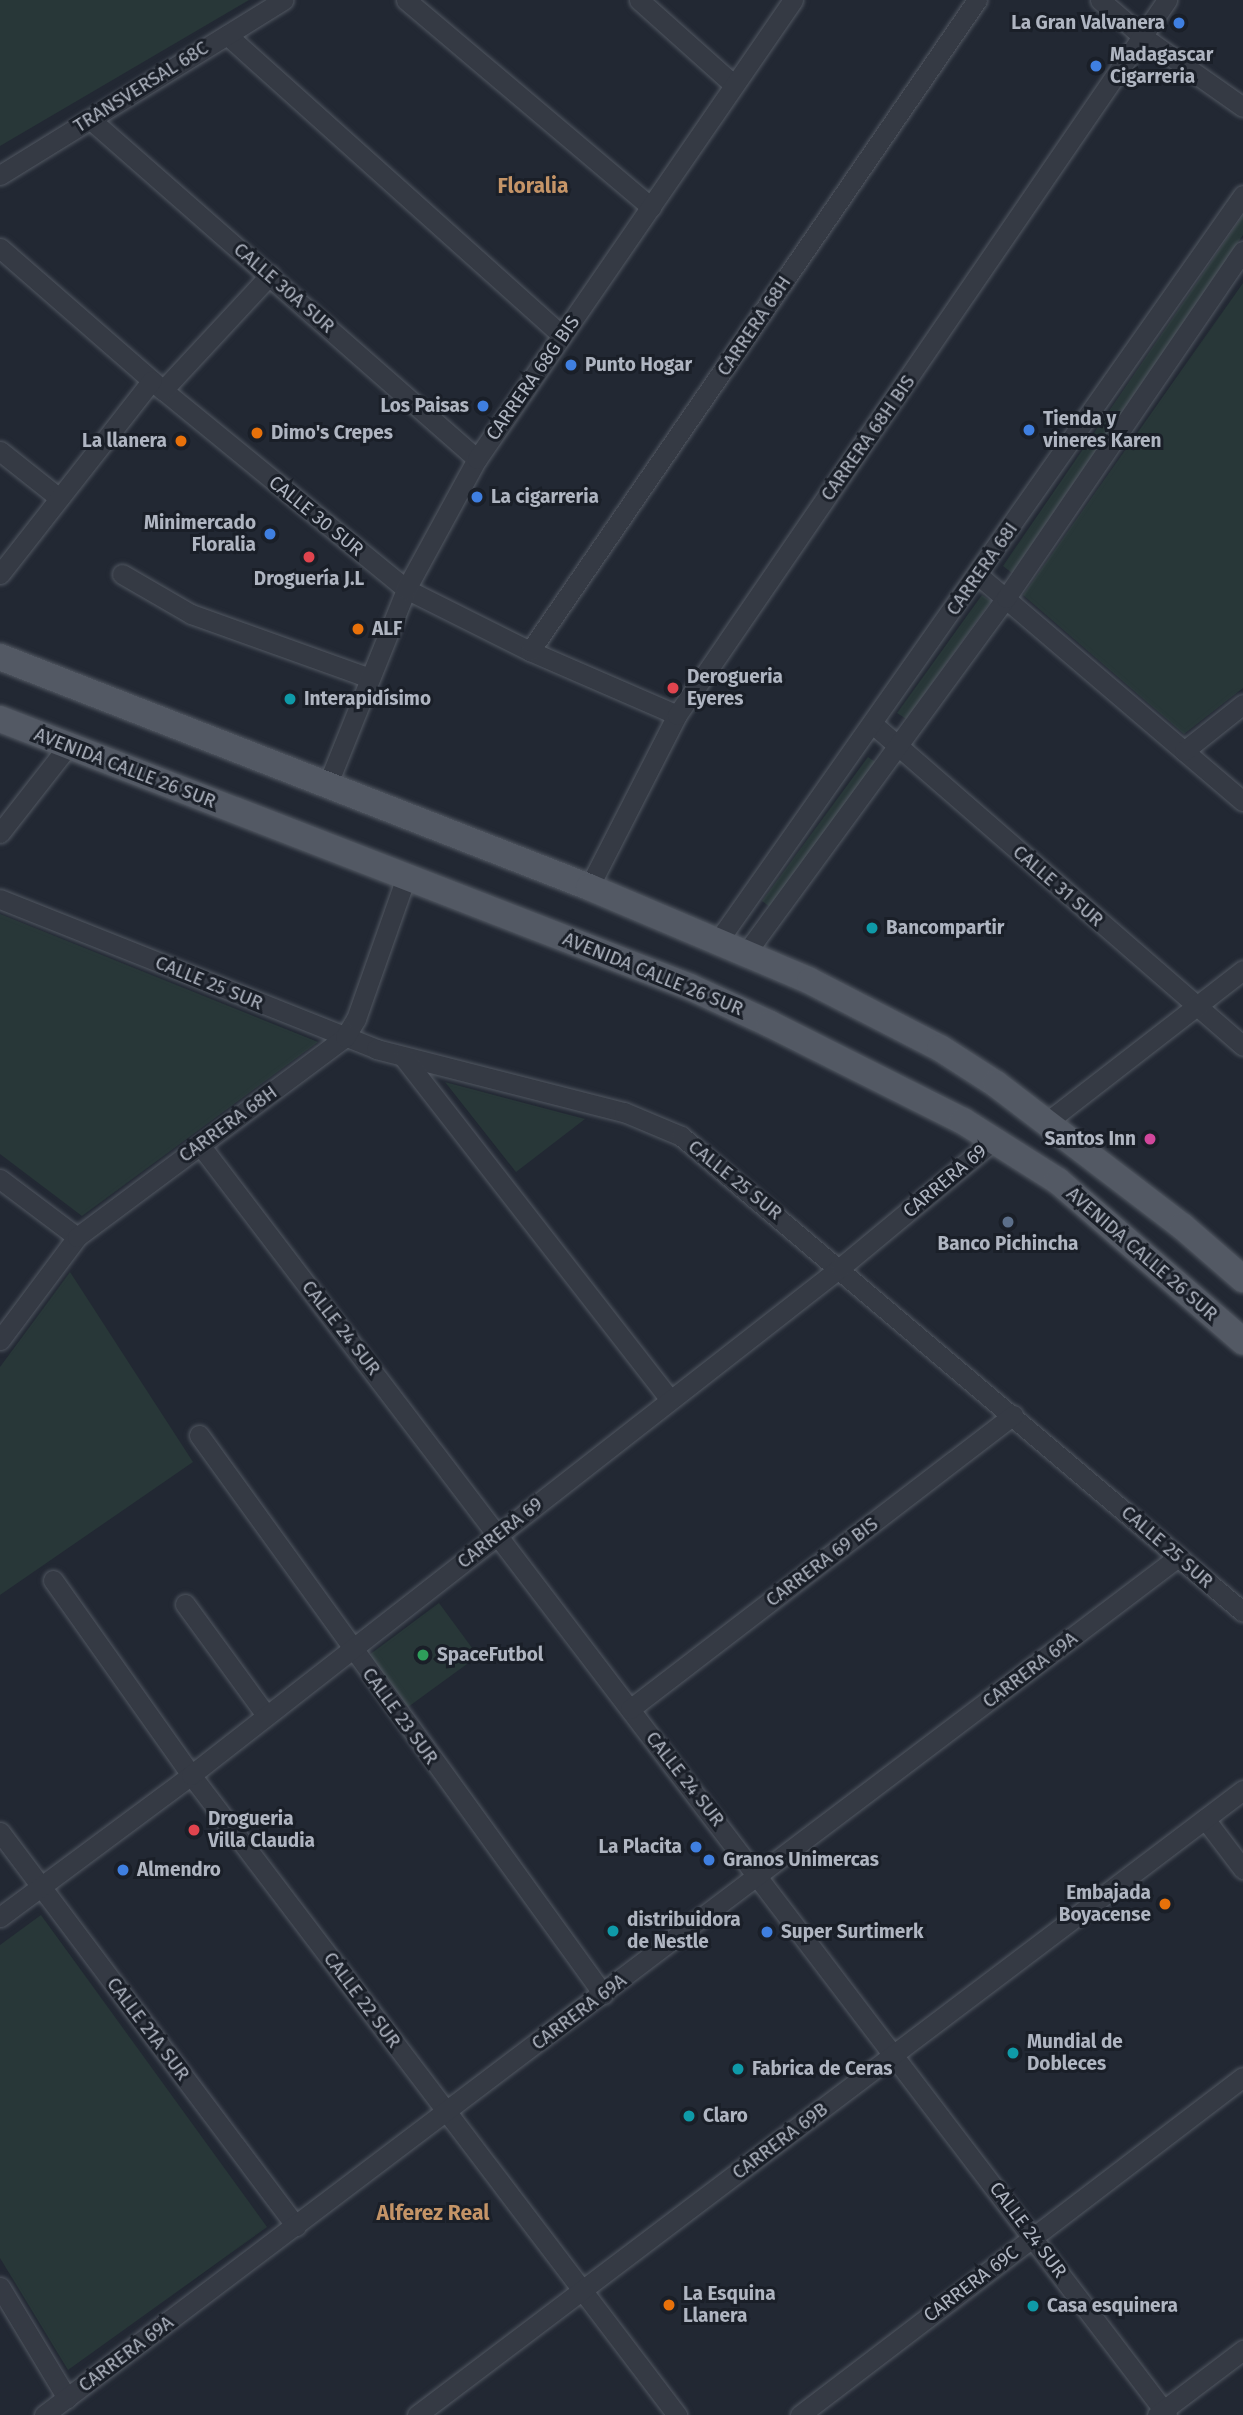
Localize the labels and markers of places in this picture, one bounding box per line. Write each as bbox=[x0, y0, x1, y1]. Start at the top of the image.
place label: La Gran Valvanera bbox=[1011, 12, 1165, 34]
marker: La Gran Valvanera bbox=[1171, 15, 1187, 31]
place label: Madagascar Cigarreria bbox=[1110, 44, 1213, 88]
marker: Madagascar Cigarreria bbox=[1088, 58, 1104, 74]
place label: Punto Hogar bbox=[585, 354, 692, 376]
marker: Punto Hogar bbox=[563, 357, 579, 373]
place label: Los Paisas bbox=[380, 395, 469, 417]
marker: Los Paisas bbox=[475, 398, 491, 414]
place label: Tienda y vineres Karen bbox=[1043, 408, 1162, 452]
place label: Dimo's Crepes bbox=[271, 422, 393, 444]
marker: Tienda y vineres Karen bbox=[1021, 422, 1037, 438]
marker: Dimo's Crepes bbox=[249, 425, 265, 441]
place label: La llanera bbox=[82, 430, 167, 452]
marker: La llanera bbox=[173, 433, 189, 449]
place label: La cigarreria bbox=[491, 486, 599, 508]
marker: La cigarreria bbox=[469, 489, 485, 505]
place label: Minimercado Floralia bbox=[144, 512, 256, 556]
marker: Minimercado Floralia bbox=[262, 526, 278, 542]
marker: Droguería J.L bbox=[301, 549, 317, 565]
place label: Droguería J.L bbox=[254, 568, 364, 590]
place label: ALF bbox=[372, 618, 402, 640]
marker: ALF bbox=[350, 621, 366, 637]
place label: Derogueria Eyeres bbox=[687, 666, 783, 710]
marker: Derogueria Eyeres bbox=[665, 680, 681, 696]
place label: Interapidísimo bbox=[304, 688, 431, 710]
marker: Interapidísimo bbox=[282, 691, 298, 707]
place label: Bancompartir bbox=[886, 917, 1004, 939]
marker: Bancompartir bbox=[864, 920, 880, 936]
place label: Santos Inn bbox=[1044, 1128, 1136, 1150]
marker: Santos Inn bbox=[1142, 1131, 1158, 1147]
marker: Banco Pichincha bbox=[1000, 1214, 1016, 1230]
place label: Banco Pichincha bbox=[937, 1233, 1079, 1255]
place label: SpaceFutbol bbox=[437, 1644, 543, 1666]
marker: SpaceFutbol bbox=[415, 1647, 431, 1663]
place label: Drogueria Villa Claudia bbox=[208, 1808, 315, 1852]
marker: Drogueria Villa Claudia bbox=[186, 1822, 202, 1838]
place label: La Placita bbox=[598, 1836, 682, 1858]
marker: La Placita bbox=[688, 1839, 704, 1855]
place label: Granos Unimercas bbox=[723, 1849, 879, 1871]
marker: Granos Unimercas bbox=[701, 1852, 717, 1868]
place label: Almendro bbox=[137, 1859, 221, 1881]
marker: Almendro bbox=[115, 1862, 131, 1878]
place label: Embajada Boyacense bbox=[1059, 1882, 1151, 1926]
marker: Embajada Boyacense bbox=[1157, 1896, 1173, 1912]
place label: distribuidora de Nestle bbox=[627, 1909, 741, 1953]
place label: Super Surtimerk bbox=[781, 1921, 923, 1943]
marker: distribuidora de Nestle bbox=[605, 1923, 621, 1939]
marker: Super Surtimerk bbox=[759, 1924, 775, 1940]
place label: Mundial de Dobleces bbox=[1027, 2031, 1123, 2075]
marker: Mundial de Dobleces bbox=[1005, 2045, 1021, 2061]
place label: Fabrica de Ceras bbox=[752, 2058, 892, 2080]
marker: Fabrica de Ceras bbox=[730, 2061, 746, 2077]
place label: Claro bbox=[703, 2105, 748, 2127]
marker: Claro bbox=[681, 2108, 697, 2124]
place label: La Esquina Llanera bbox=[683, 2283, 776, 2327]
place label: Casa esquinera bbox=[1047, 2295, 1178, 2317]
marker: La Esquina Llanera bbox=[661, 2297, 677, 2313]
marker: Casa esquinera bbox=[1025, 2298, 1041, 2314]

